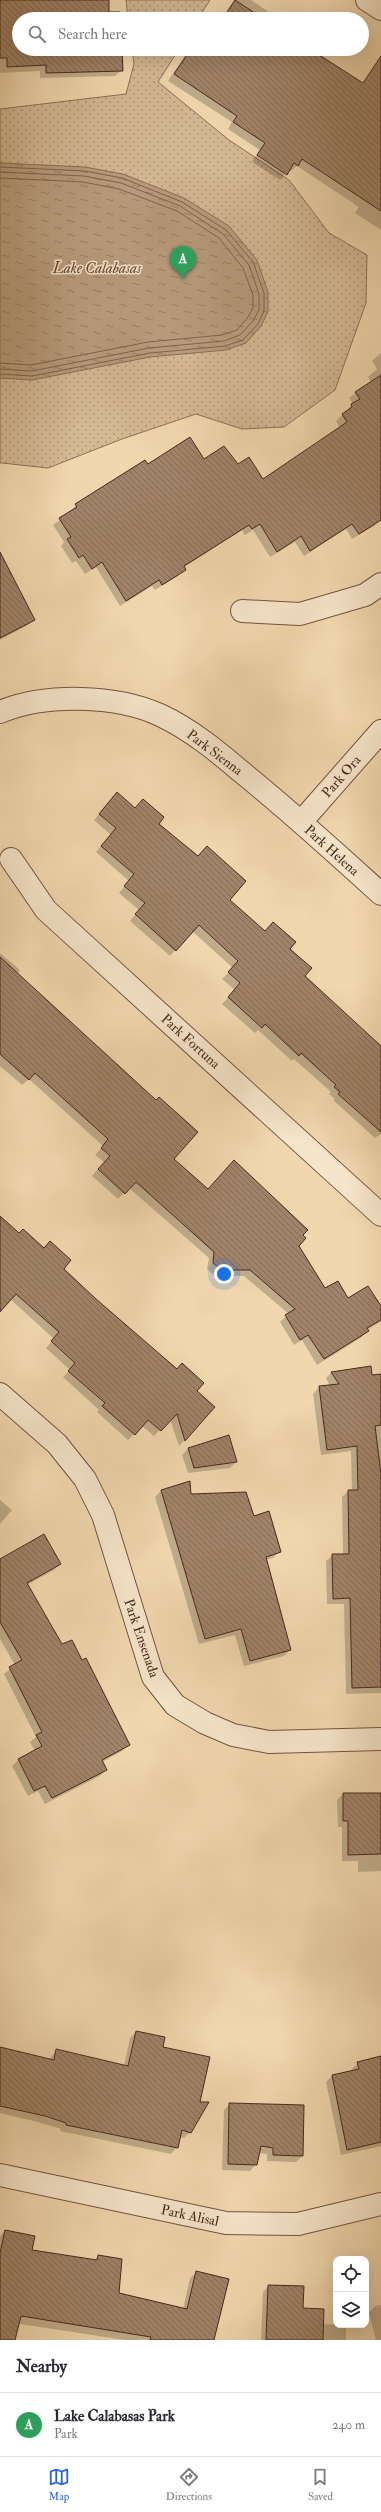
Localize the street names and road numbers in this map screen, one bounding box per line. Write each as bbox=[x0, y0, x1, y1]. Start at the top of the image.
street label: Park Sienna bbox=[183, 726, 246, 779]
street label: Park Ora bbox=[318, 751, 365, 801]
street label: Park Helena bbox=[301, 821, 363, 880]
street label: Park Fortuna bbox=[158, 1010, 224, 1072]
street label: Park Ensenada bbox=[120, 1597, 163, 1680]
street label: Park Alisal bbox=[159, 2201, 221, 2230]

